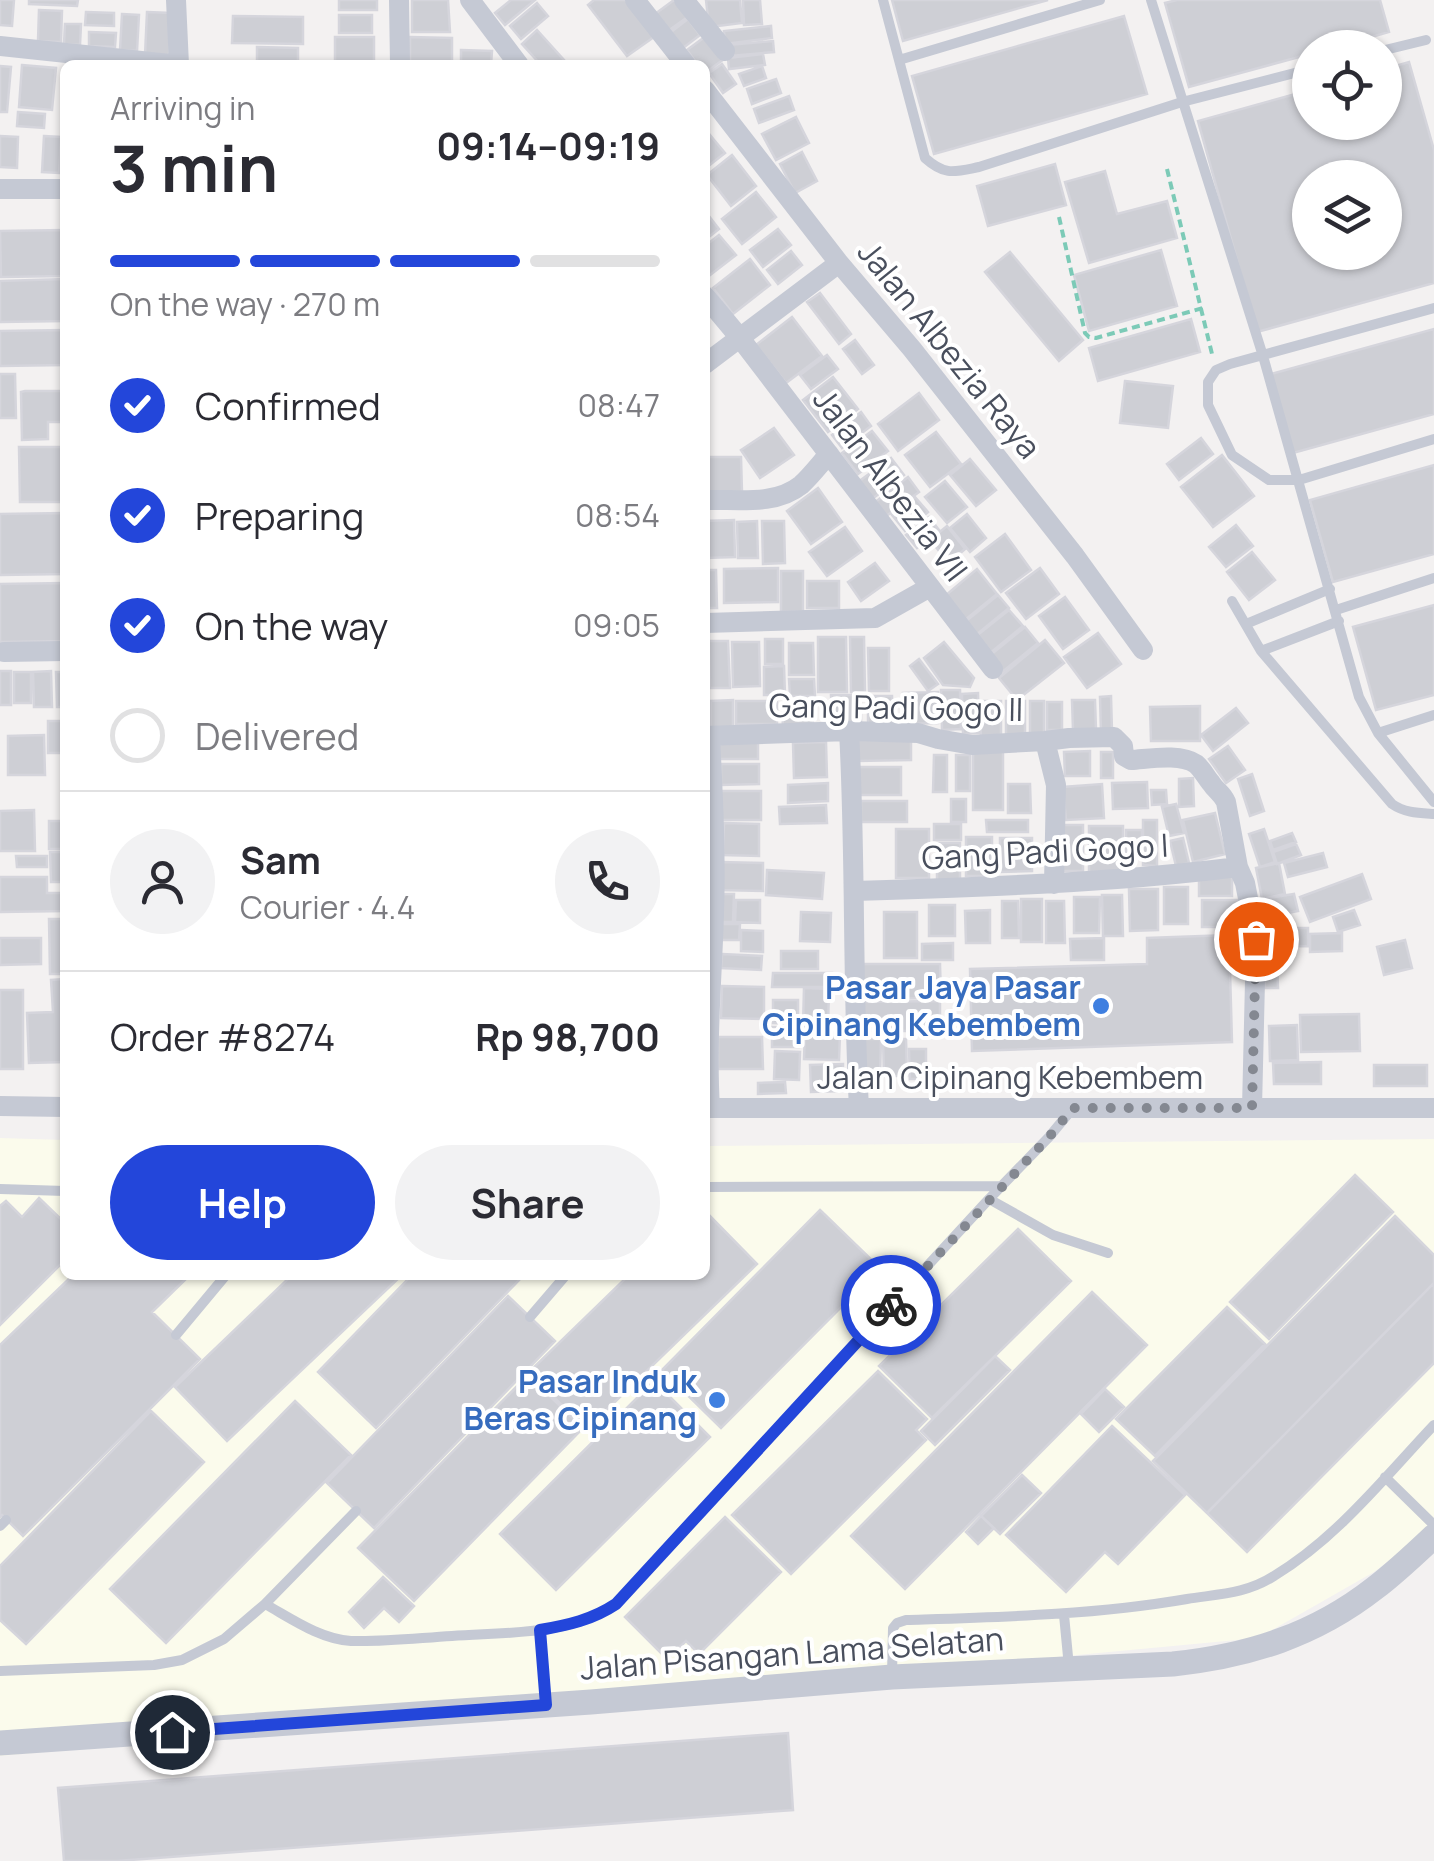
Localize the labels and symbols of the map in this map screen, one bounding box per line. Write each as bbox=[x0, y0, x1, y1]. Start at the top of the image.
street label: Jalan Albezia Raya bbox=[848, 231, 1051, 467]
street label: Jalan Albezia VII bbox=[804, 379, 978, 590]
street label: Gang Padi Gogo II bbox=[768, 683, 1024, 731]
street label: Gang Padi Gogo I bbox=[920, 823, 1169, 879]
pin bbox=[1214, 897, 1299, 982]
place label: Pasar Jaya Pasar Cipinang Kebembem bbox=[762, 965, 1081, 1046]
marker: Pasar Jaya Pasar Cipinang Kebembem bbox=[1090, 995, 1112, 1017]
street label: Jalan Cipinang Kebembem bbox=[817, 1055, 1203, 1099]
courier bbox=[841, 1255, 941, 1355]
place label: Pasar Induk Beras Cipinang bbox=[464, 1359, 698, 1440]
marker: Pasar Induk Beras Cipinang bbox=[706, 1389, 728, 1411]
street label: Jalan Pisangan Lama Selatan bbox=[579, 1616, 1005, 1690]
pin bbox=[130, 1690, 215, 1775]

